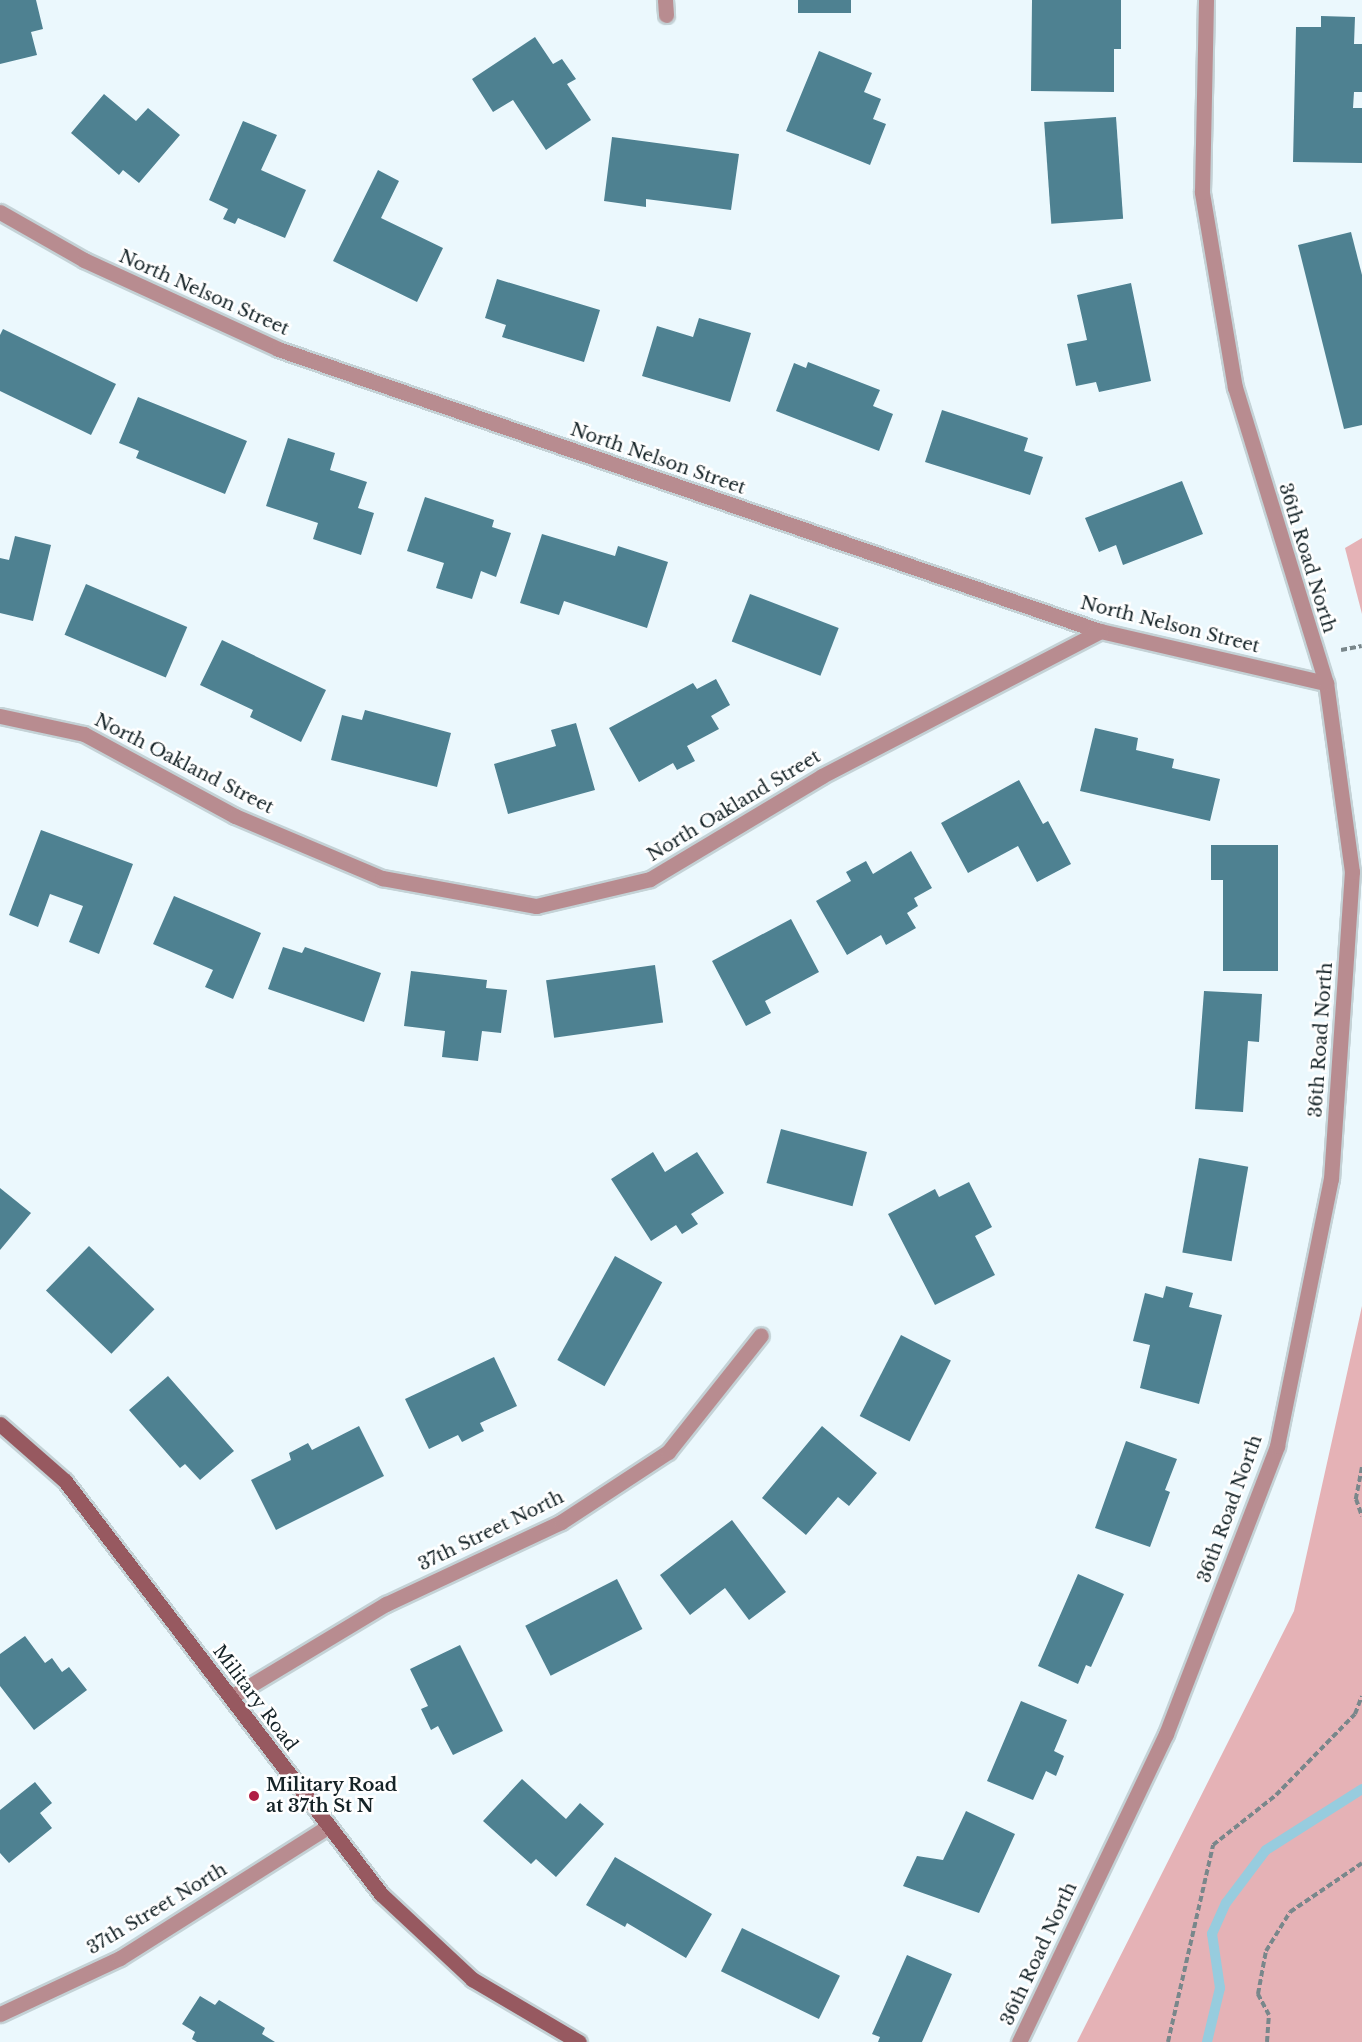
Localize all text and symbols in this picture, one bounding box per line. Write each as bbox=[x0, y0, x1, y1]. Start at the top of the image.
street label: North Nelson Street bbox=[116, 246, 292, 340]
street label: North Nelson Street bbox=[568, 419, 748, 499]
street label: 36th Road North bbox=[1274, 481, 1340, 635]
street label: North Nelson Street bbox=[1078, 592, 1262, 658]
street label: North Oakland Street bbox=[91, 709, 277, 819]
street label: North Oakland Street bbox=[644, 746, 824, 866]
street label: 36th Road North bbox=[1305, 962, 1337, 1118]
street label: 36th Road North bbox=[1193, 1432, 1267, 1586]
street label: 37th Street North bbox=[415, 1486, 567, 1576]
street label: Military Road bbox=[208, 1641, 302, 1755]
place label: Military Road at 37th St N bbox=[266, 1775, 398, 1818]
marker: Military Road at 37th St N bbox=[247, 1789, 261, 1803]
street label: 37th Street North bbox=[83, 1859, 231, 1959]
street label: 36th Road North bbox=[996, 1879, 1082, 2029]

